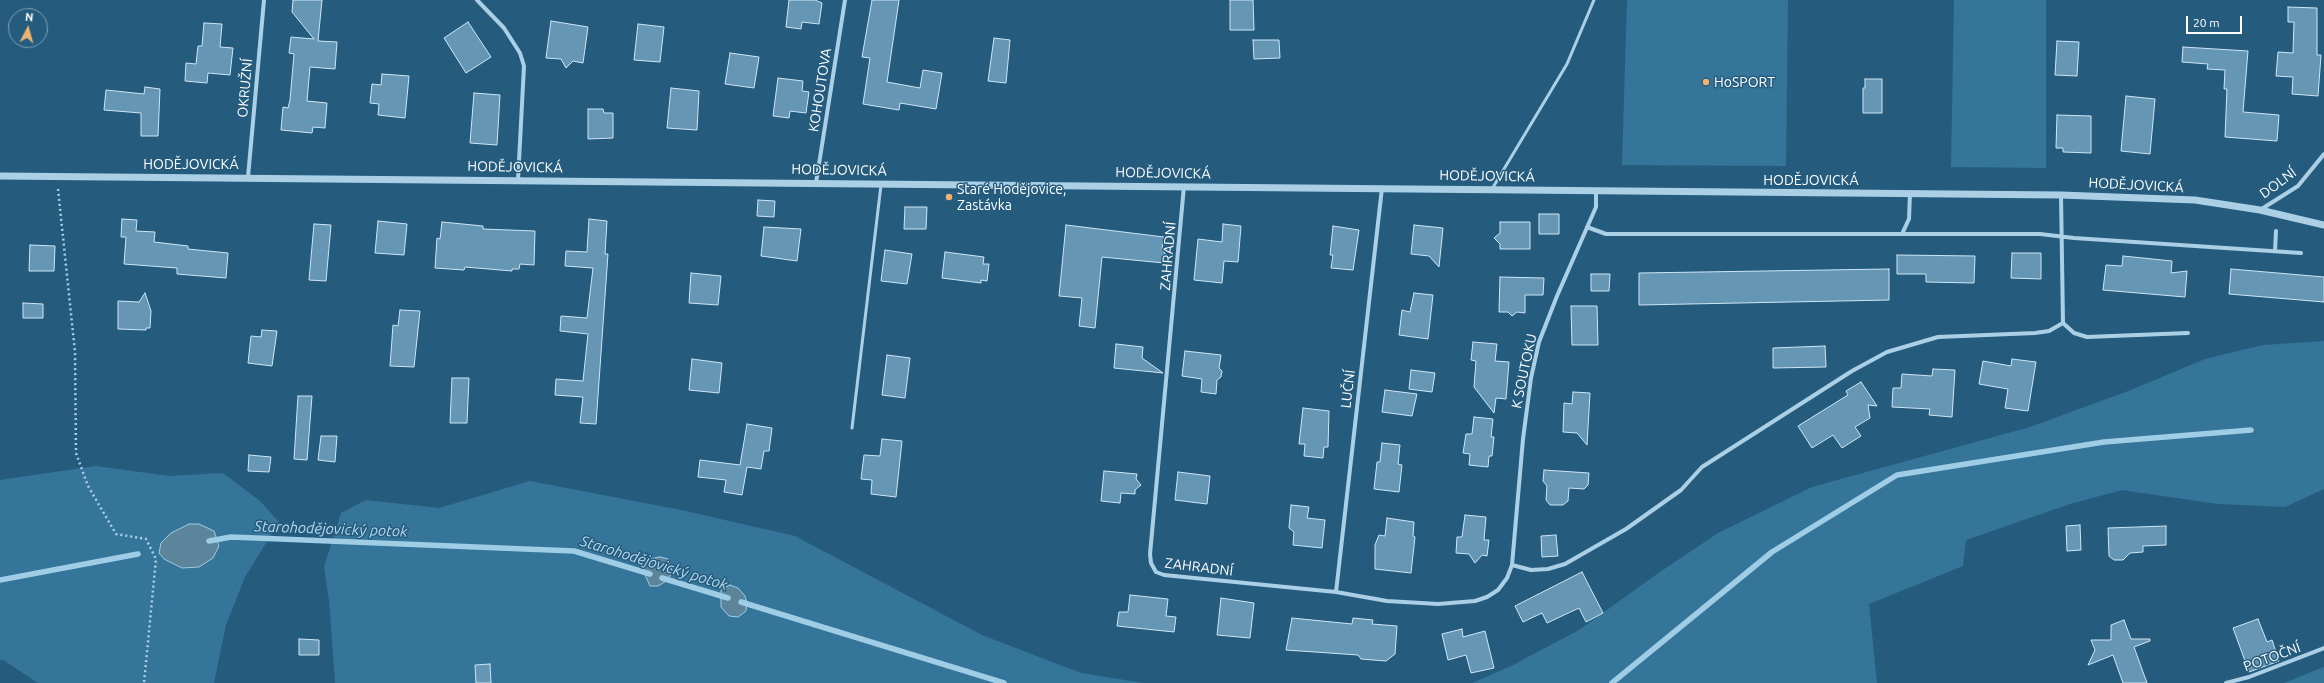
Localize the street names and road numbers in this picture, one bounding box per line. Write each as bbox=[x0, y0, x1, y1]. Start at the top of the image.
street label: KOHOUTOVA bbox=[805, 47, 835, 133]
street label: OKRUŽNÍ bbox=[234, 58, 256, 118]
street label: HODĚJOVICKÁ bbox=[143, 156, 239, 172]
street label: HODĚJOVICKÁ bbox=[467, 158, 563, 176]
street label: HODĚJOVICKÁ bbox=[791, 161, 887, 179]
street label: HODĚJOVICKÁ bbox=[1115, 164, 1211, 182]
street label: DOLNÍ bbox=[2256, 164, 2300, 202]
street label: HODĚJOVICKÁ bbox=[1439, 167, 1535, 185]
street label: HODĚJOVICKÁ bbox=[1763, 172, 1859, 188]
street label: HODĚJOVICKÁ bbox=[2088, 174, 2184, 196]
street label: ZAHRADNÍ bbox=[1157, 221, 1179, 291]
street label: K SOUTOKU bbox=[1508, 332, 1540, 410]
street label: LUČNÍ bbox=[1337, 369, 1359, 409]
street label: ZAHRADNÍ bbox=[1164, 554, 1234, 580]
street label: POTOČNÍ bbox=[2241, 639, 2303, 675]

